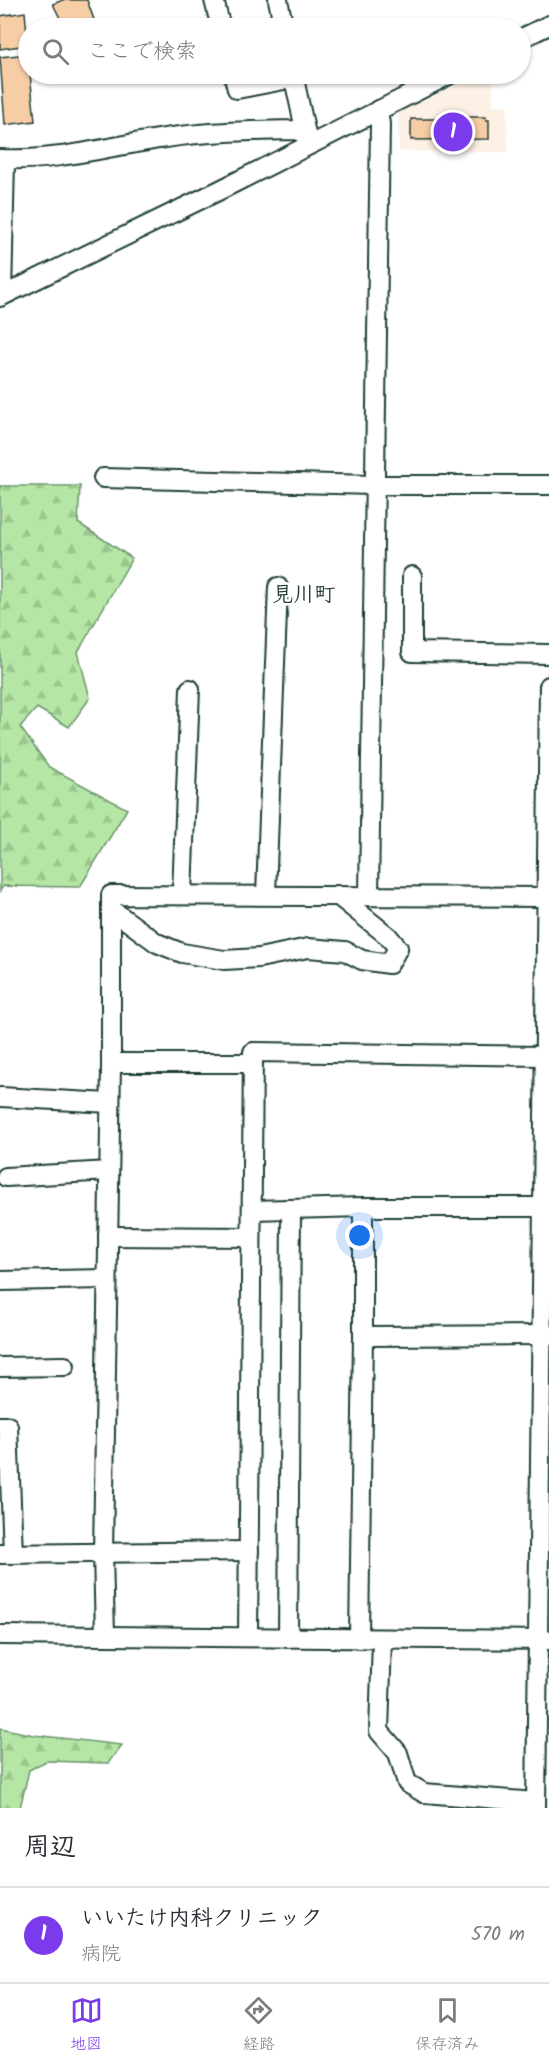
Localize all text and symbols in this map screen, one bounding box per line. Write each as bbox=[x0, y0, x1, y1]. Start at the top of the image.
search box bbox=[18, 18, 531, 84]
icon: search bbox=[39, 35, 72, 68]
text: ここで検索 bbox=[87, 35, 197, 70]
pin: 1 bbox=[434, 110, 472, 154]
district label: 見川町 bbox=[273, 579, 336, 612]
your location bbox=[345, 1221, 374, 1250]
text: 周辺 bbox=[24, 1827, 76, 1869]
text: いいたけ内科クリニック bbox=[81, 1902, 323, 1937]
text: 1 bbox=[40, 1919, 47, 1951]
text: 570 m bbox=[471, 1919, 525, 1951]
text: 病院 bbox=[81, 1939, 121, 1971]
tab: 地図 bbox=[70, 1994, 103, 2057]
tab: 経路 bbox=[242, 1994, 275, 2057]
tab: 保存済み bbox=[415, 1994, 479, 2057]

